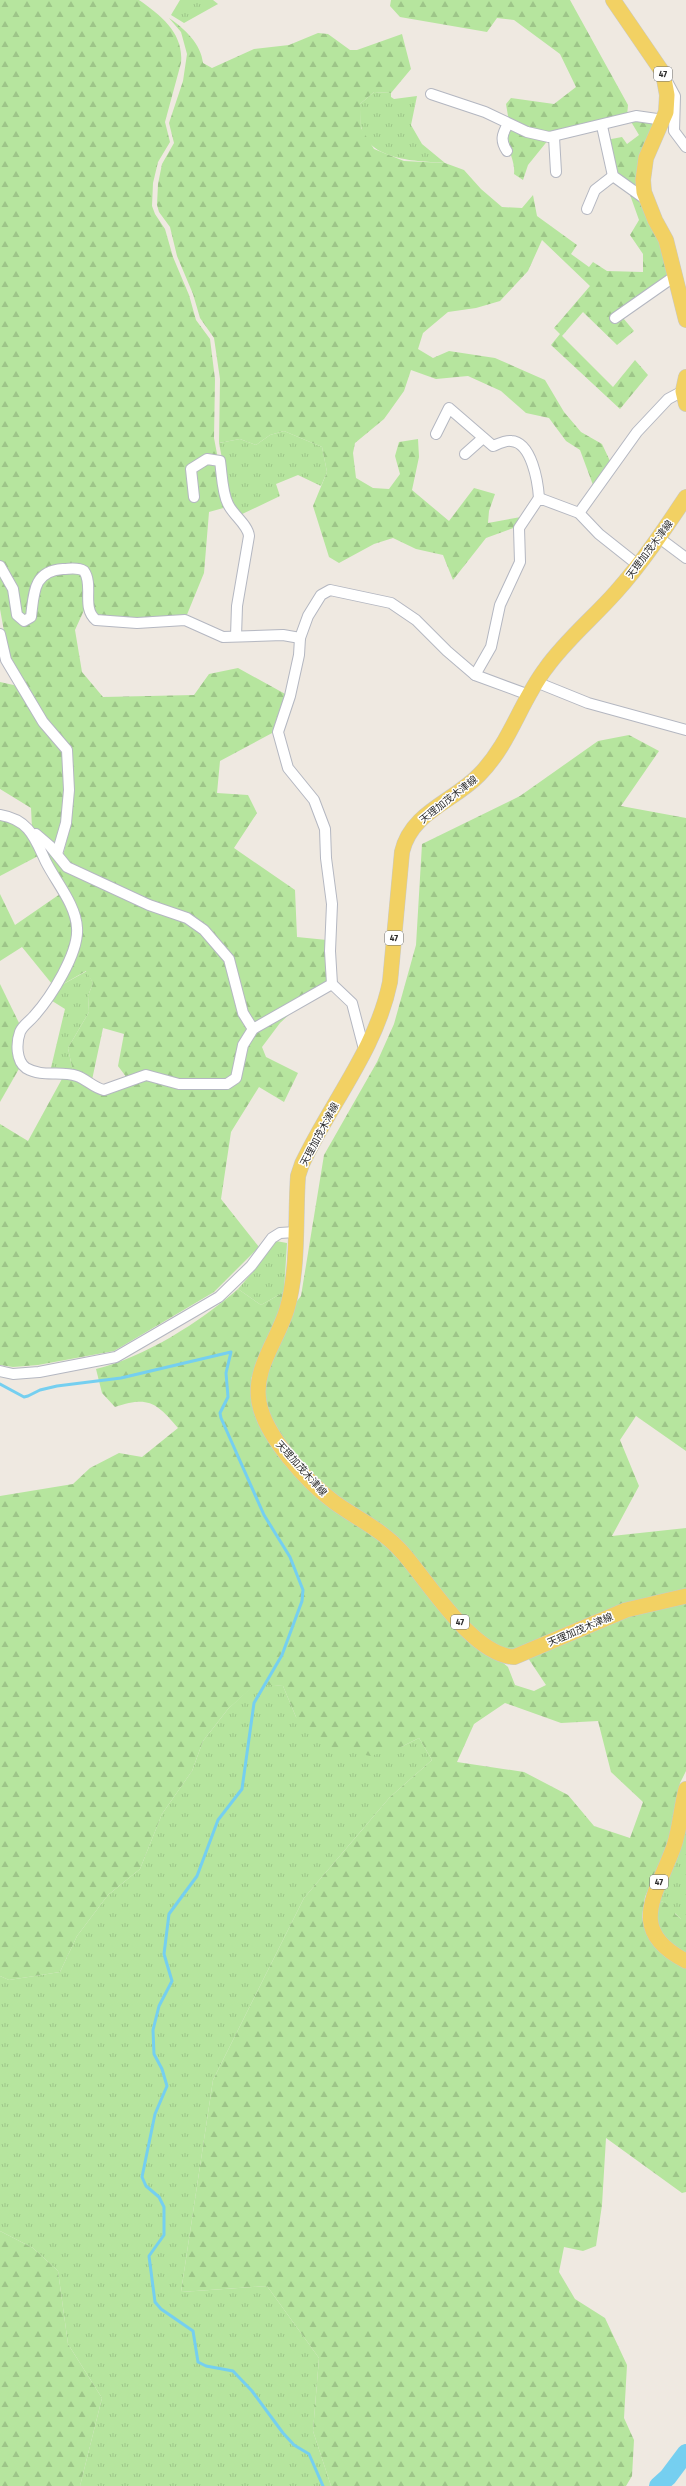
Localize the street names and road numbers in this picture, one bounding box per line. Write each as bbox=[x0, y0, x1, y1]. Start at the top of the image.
road number: 47 bbox=[654, 67, 672, 81]
street label: 天理加茂木津線 bbox=[624, 518, 676, 581]
street label: 天理加茂木津線 bbox=[417, 774, 480, 826]
road number: 47 bbox=[385, 931, 403, 945]
street label: 天理加茂木津線 bbox=[298, 1101, 342, 1168]
street label: 天理加茂木津線 bbox=[273, 1439, 329, 1499]
street label: 天理加茂木津線 bbox=[546, 1611, 615, 1649]
road number: 47 bbox=[451, 1615, 469, 1629]
road number: 47 bbox=[650, 1875, 668, 1889]

